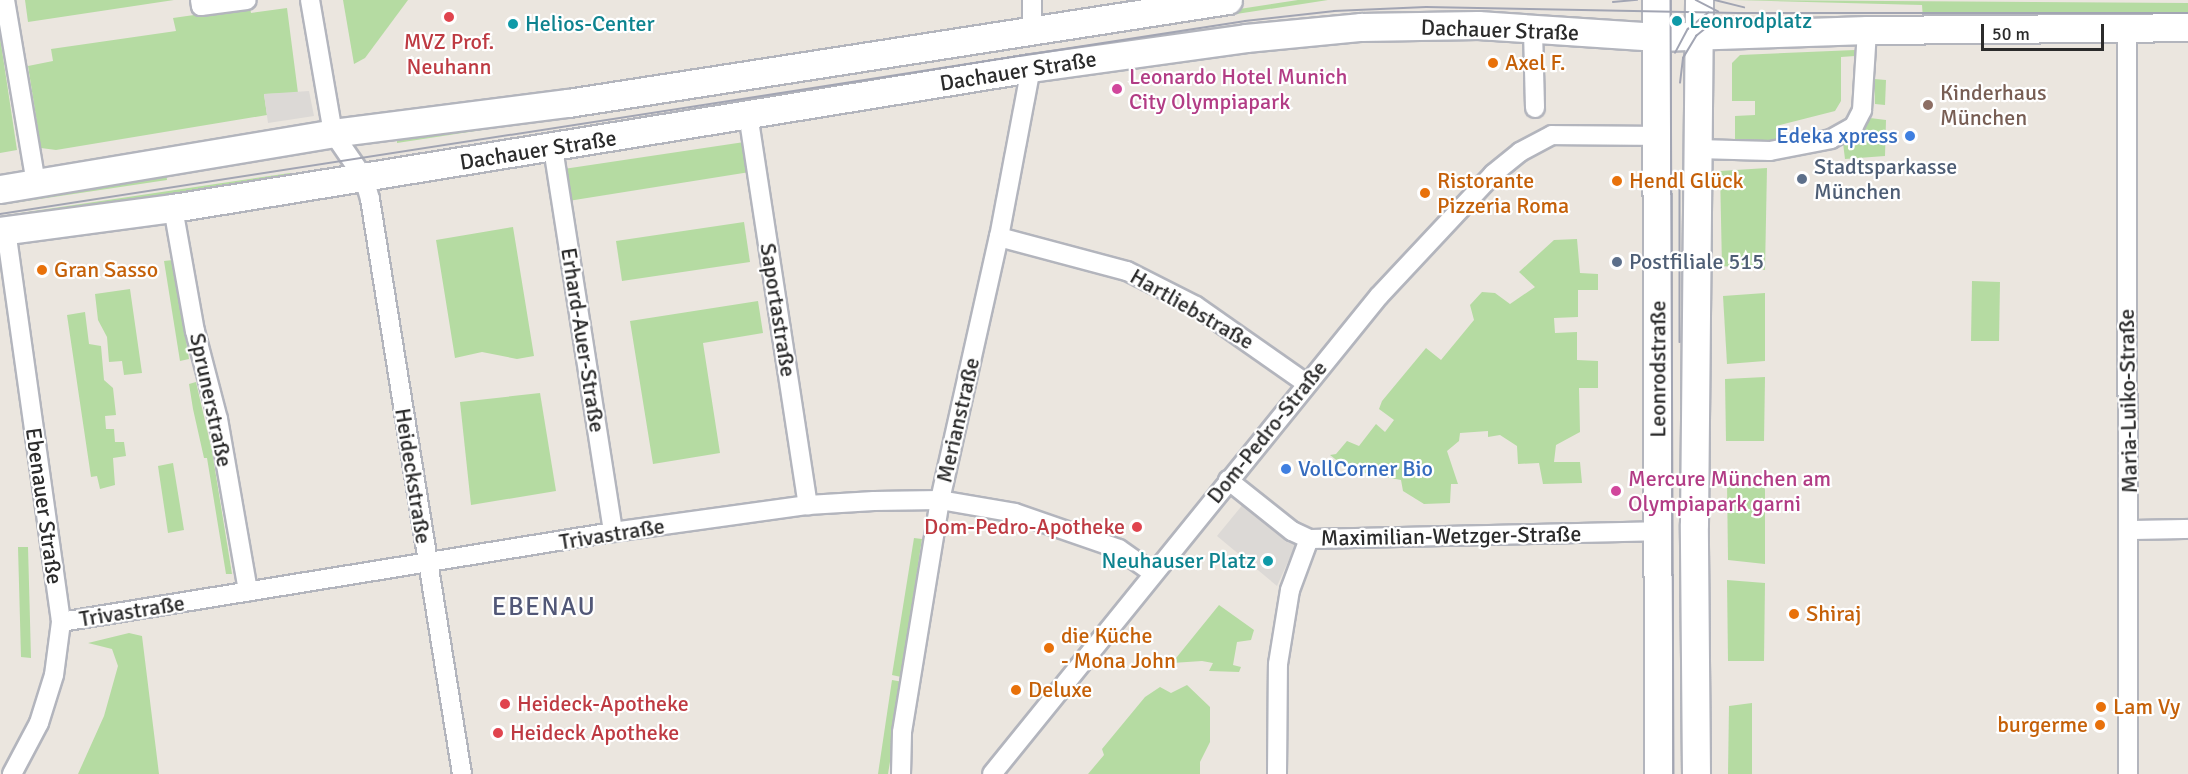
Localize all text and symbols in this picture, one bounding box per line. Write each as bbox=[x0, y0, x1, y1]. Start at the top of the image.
marker: MVZ Prof. Neuhann bbox=[440, 8, 458, 26]
place label: Leonrodplatz bbox=[1689, 8, 1812, 34]
place label: Helios-Center bbox=[525, 11, 655, 37]
scale bar bbox=[1984, 12, 2107, 50]
street label: Dachauer Straße bbox=[1420, 14, 1580, 46]
marker: Leonrodplatz bbox=[1670, 14, 1684, 28]
marker: Helios-Center bbox=[506, 17, 520, 31]
text: 50 m bbox=[1992, 23, 2030, 45]
place label: MVZ Prof. Neuhann bbox=[404, 28, 494, 80]
street label: Dachauer Straße bbox=[938, 46, 1098, 96]
place label: Axel F. bbox=[1505, 50, 1566, 76]
marker: Axel F. bbox=[1486, 56, 1500, 70]
place label: Leonardo Hotel Munich City Olympiapark bbox=[1129, 63, 1347, 114]
place label: Kinderhaus München bbox=[1940, 79, 2047, 130]
marker: Leonardo Hotel Munich City Olympiapark bbox=[1110, 82, 1124, 96]
marker: Kinderhaus München bbox=[1921, 98, 1935, 112]
place label: Edeka xpress bbox=[1776, 123, 1898, 149]
street label: Dachauer Straße bbox=[458, 125, 618, 175]
marker: Edeka xpress bbox=[1903, 129, 1917, 143]
place label: Stadtsparkasse München bbox=[1814, 153, 1957, 204]
place label: Ristorante Pizzeria Roma bbox=[1437, 167, 1569, 218]
place label: Hendl Glück bbox=[1629, 168, 1744, 194]
marker: Stadtsparkasse München bbox=[1795, 172, 1809, 186]
marker: Hendl Glück bbox=[1610, 174, 1624, 188]
marker: Ristorante Pizzeria Roma bbox=[1418, 186, 1432, 200]
street label: Saportastraße bbox=[754, 241, 802, 379]
street label: Erhard-Auer-Straße bbox=[555, 246, 611, 434]
place label: Postfiliale 515 bbox=[1629, 249, 1764, 275]
marker: Postfiliale 515 bbox=[1610, 255, 1624, 269]
place label: Gran Sasso bbox=[54, 257, 158, 283]
marker: Gran Sasso bbox=[35, 263, 49, 277]
street label: Hartliebstraße bbox=[1125, 263, 1259, 355]
street label: Leonrodstraße bbox=[1645, 300, 1671, 438]
street label: Maria-Luiko-Straße bbox=[2113, 308, 2143, 494]
street label: Sprunerstraße bbox=[184, 331, 238, 469]
street label: Merianstraße bbox=[931, 355, 985, 485]
street label: Dom-Pedro-Straße bbox=[1201, 355, 1333, 509]
street label: Heideckstraße bbox=[389, 406, 437, 546]
street label: Ebenauer Straße bbox=[20, 426, 68, 586]
place label: VollCorner Bio bbox=[1298, 456, 1433, 482]
marker: VollCorner Bio bbox=[1279, 462, 1293, 476]
place label: Mercure München am Olympiapark garni bbox=[1628, 465, 1831, 516]
marker: Mercure München am Olympiapark garni bbox=[1609, 484, 1623, 498]
street label: Trivastraße bbox=[557, 513, 667, 555]
place label: Dom-Pedro-Apotheke bbox=[924, 514, 1125, 540]
marker: Dom-Pedro-Apotheke bbox=[1130, 520, 1144, 534]
street label: Maximilian-Wetzger-Straße bbox=[1321, 521, 1581, 551]
place label: Neuhauser Platz bbox=[1102, 548, 1256, 574]
marker: Neuhauser Platz bbox=[1261, 554, 1275, 568]
street label: Trivastraße bbox=[77, 590, 187, 632]
district label: EBENAU bbox=[492, 592, 596, 624]
place label: Shiraj bbox=[1806, 601, 1861, 627]
marker: Shiraj bbox=[1787, 607, 1801, 621]
place label: die Küche - Mona John bbox=[1061, 622, 1176, 674]
marker: die Küche - Mona John bbox=[1042, 641, 1056, 655]
place label: Deluxe bbox=[1028, 677, 1092, 703]
marker: Deluxe bbox=[1009, 683, 1023, 697]
place label: Heideck-Apotheke bbox=[517, 691, 689, 717]
place label: Lam Vy bbox=[2113, 694, 2180, 720]
marker: Heideck-Apotheke bbox=[498, 697, 512, 711]
marker: Lam Vy bbox=[2094, 700, 2108, 714]
place label: burgerme bbox=[1997, 712, 2088, 738]
marker: burgerme bbox=[2093, 718, 2107, 732]
place label: Heideck Apotheke bbox=[510, 720, 679, 746]
marker: Heideck Apotheke bbox=[491, 726, 505, 740]

